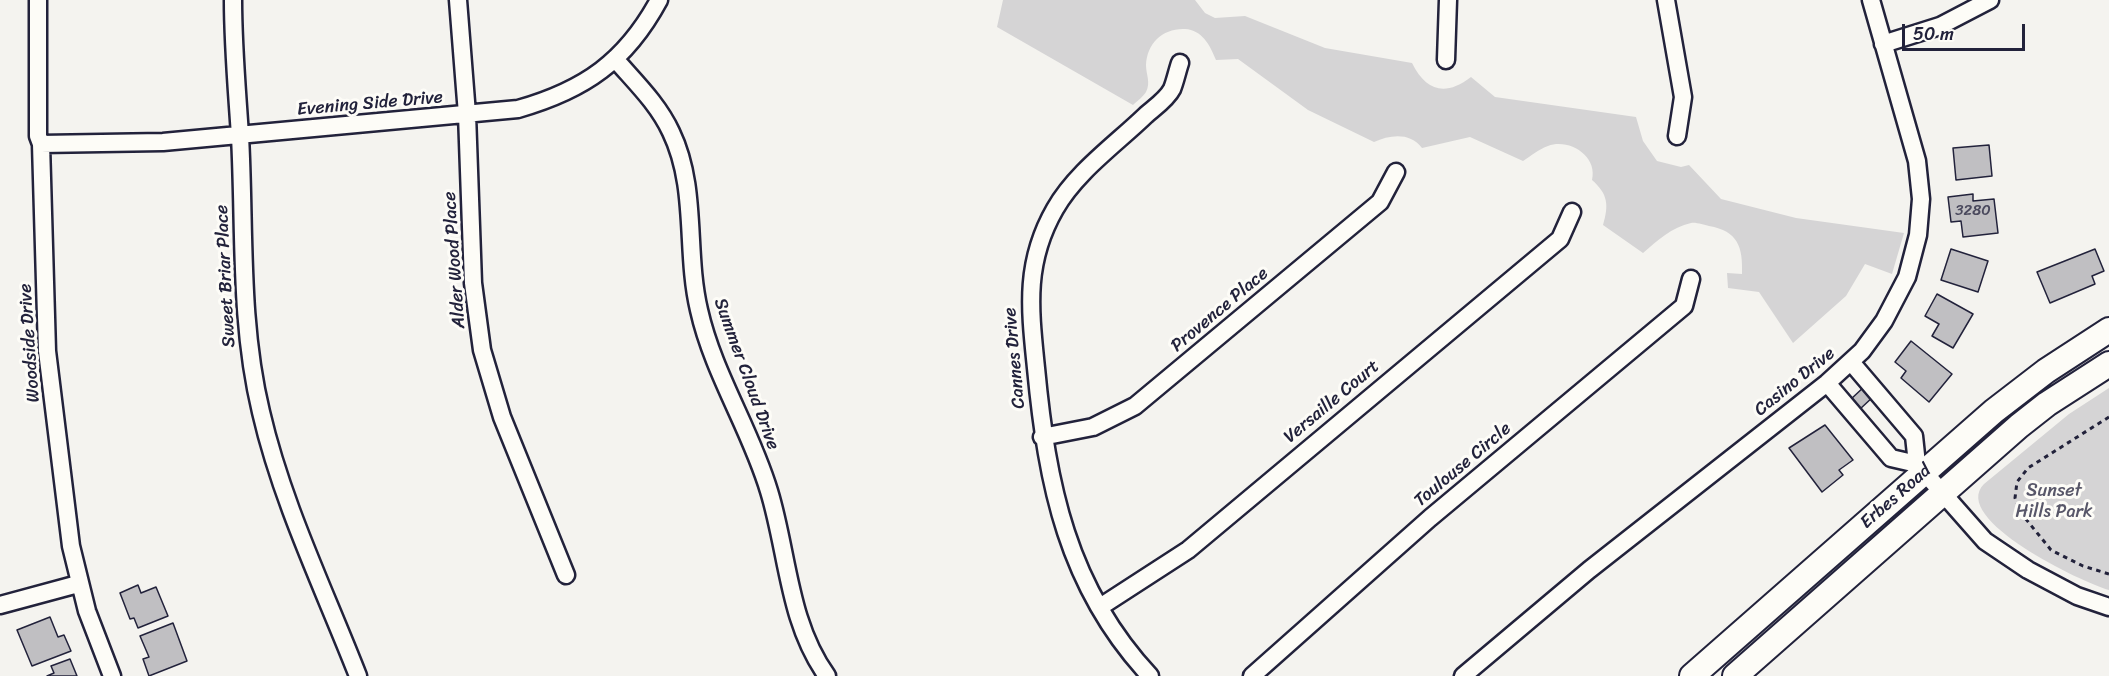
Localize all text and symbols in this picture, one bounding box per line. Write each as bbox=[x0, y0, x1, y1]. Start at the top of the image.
scale bar bbox=[1905, 12, 2028, 50]
text: 50 m bbox=[1913, 18, 1954, 50]
street label: Evening Side Drive bbox=[296, 87, 444, 121]
street label: Alder Wood Place bbox=[439, 191, 471, 329]
house number: 3280 bbox=[1955, 202, 1991, 220]
street label: Sweet Briar Place bbox=[211, 204, 241, 348]
street label: Provence Place bbox=[1167, 263, 1273, 357]
street label: Woodside Drive bbox=[15, 283, 45, 403]
street label: Summer Cloud Drive bbox=[708, 295, 784, 453]
street label: Cannes Drive bbox=[1000, 306, 1030, 410]
street label: Casino Drive bbox=[1750, 343, 1840, 421]
street label: Versaille Court bbox=[1280, 356, 1384, 448]
street label: Toulouse Circle bbox=[1410, 418, 1516, 512]
street label: Erbes Road bbox=[1856, 460, 1936, 534]
park label: Sunset Hills Park bbox=[2016, 480, 2092, 522]

